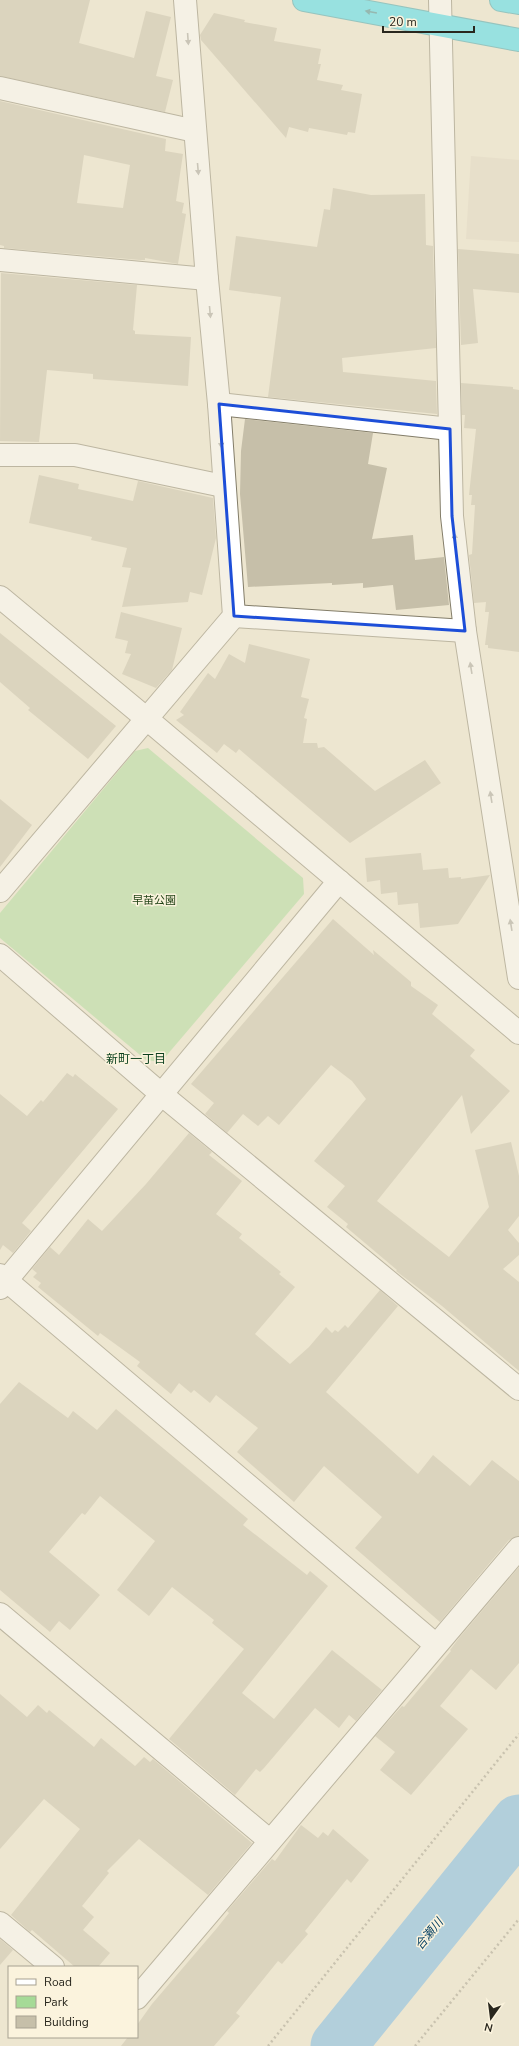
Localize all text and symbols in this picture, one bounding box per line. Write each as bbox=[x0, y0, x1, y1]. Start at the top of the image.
scale bar bbox=[383, 8, 474, 34]
one-way arrow bbox=[364, 9, 377, 15]
text: 20 m bbox=[389, 14, 417, 30]
one-way arrow bbox=[185, 33, 192, 45]
one-way arrow bbox=[194, 163, 201, 175]
one-way arrow bbox=[207, 306, 213, 318]
one-way arrow bbox=[218, 436, 224, 449]
one-way arrow bbox=[451, 533, 458, 545]
one-way arrow bbox=[468, 662, 474, 674]
one-way arrow bbox=[488, 791, 494, 803]
park label: 早苗公園 bbox=[132, 893, 176, 908]
one-way arrow bbox=[508, 919, 514, 931]
district label: 新町一丁目 bbox=[106, 1051, 166, 1067]
water label: 合瀬川 bbox=[411, 1913, 448, 1953]
legend bbox=[8, 1966, 138, 2038]
text: Road bbox=[44, 1974, 72, 1990]
text: Park bbox=[44, 1994, 69, 2010]
north arrow bbox=[471, 1998, 511, 2038]
text: Building bbox=[44, 2014, 89, 2030]
text: N bbox=[483, 2019, 495, 2035]

